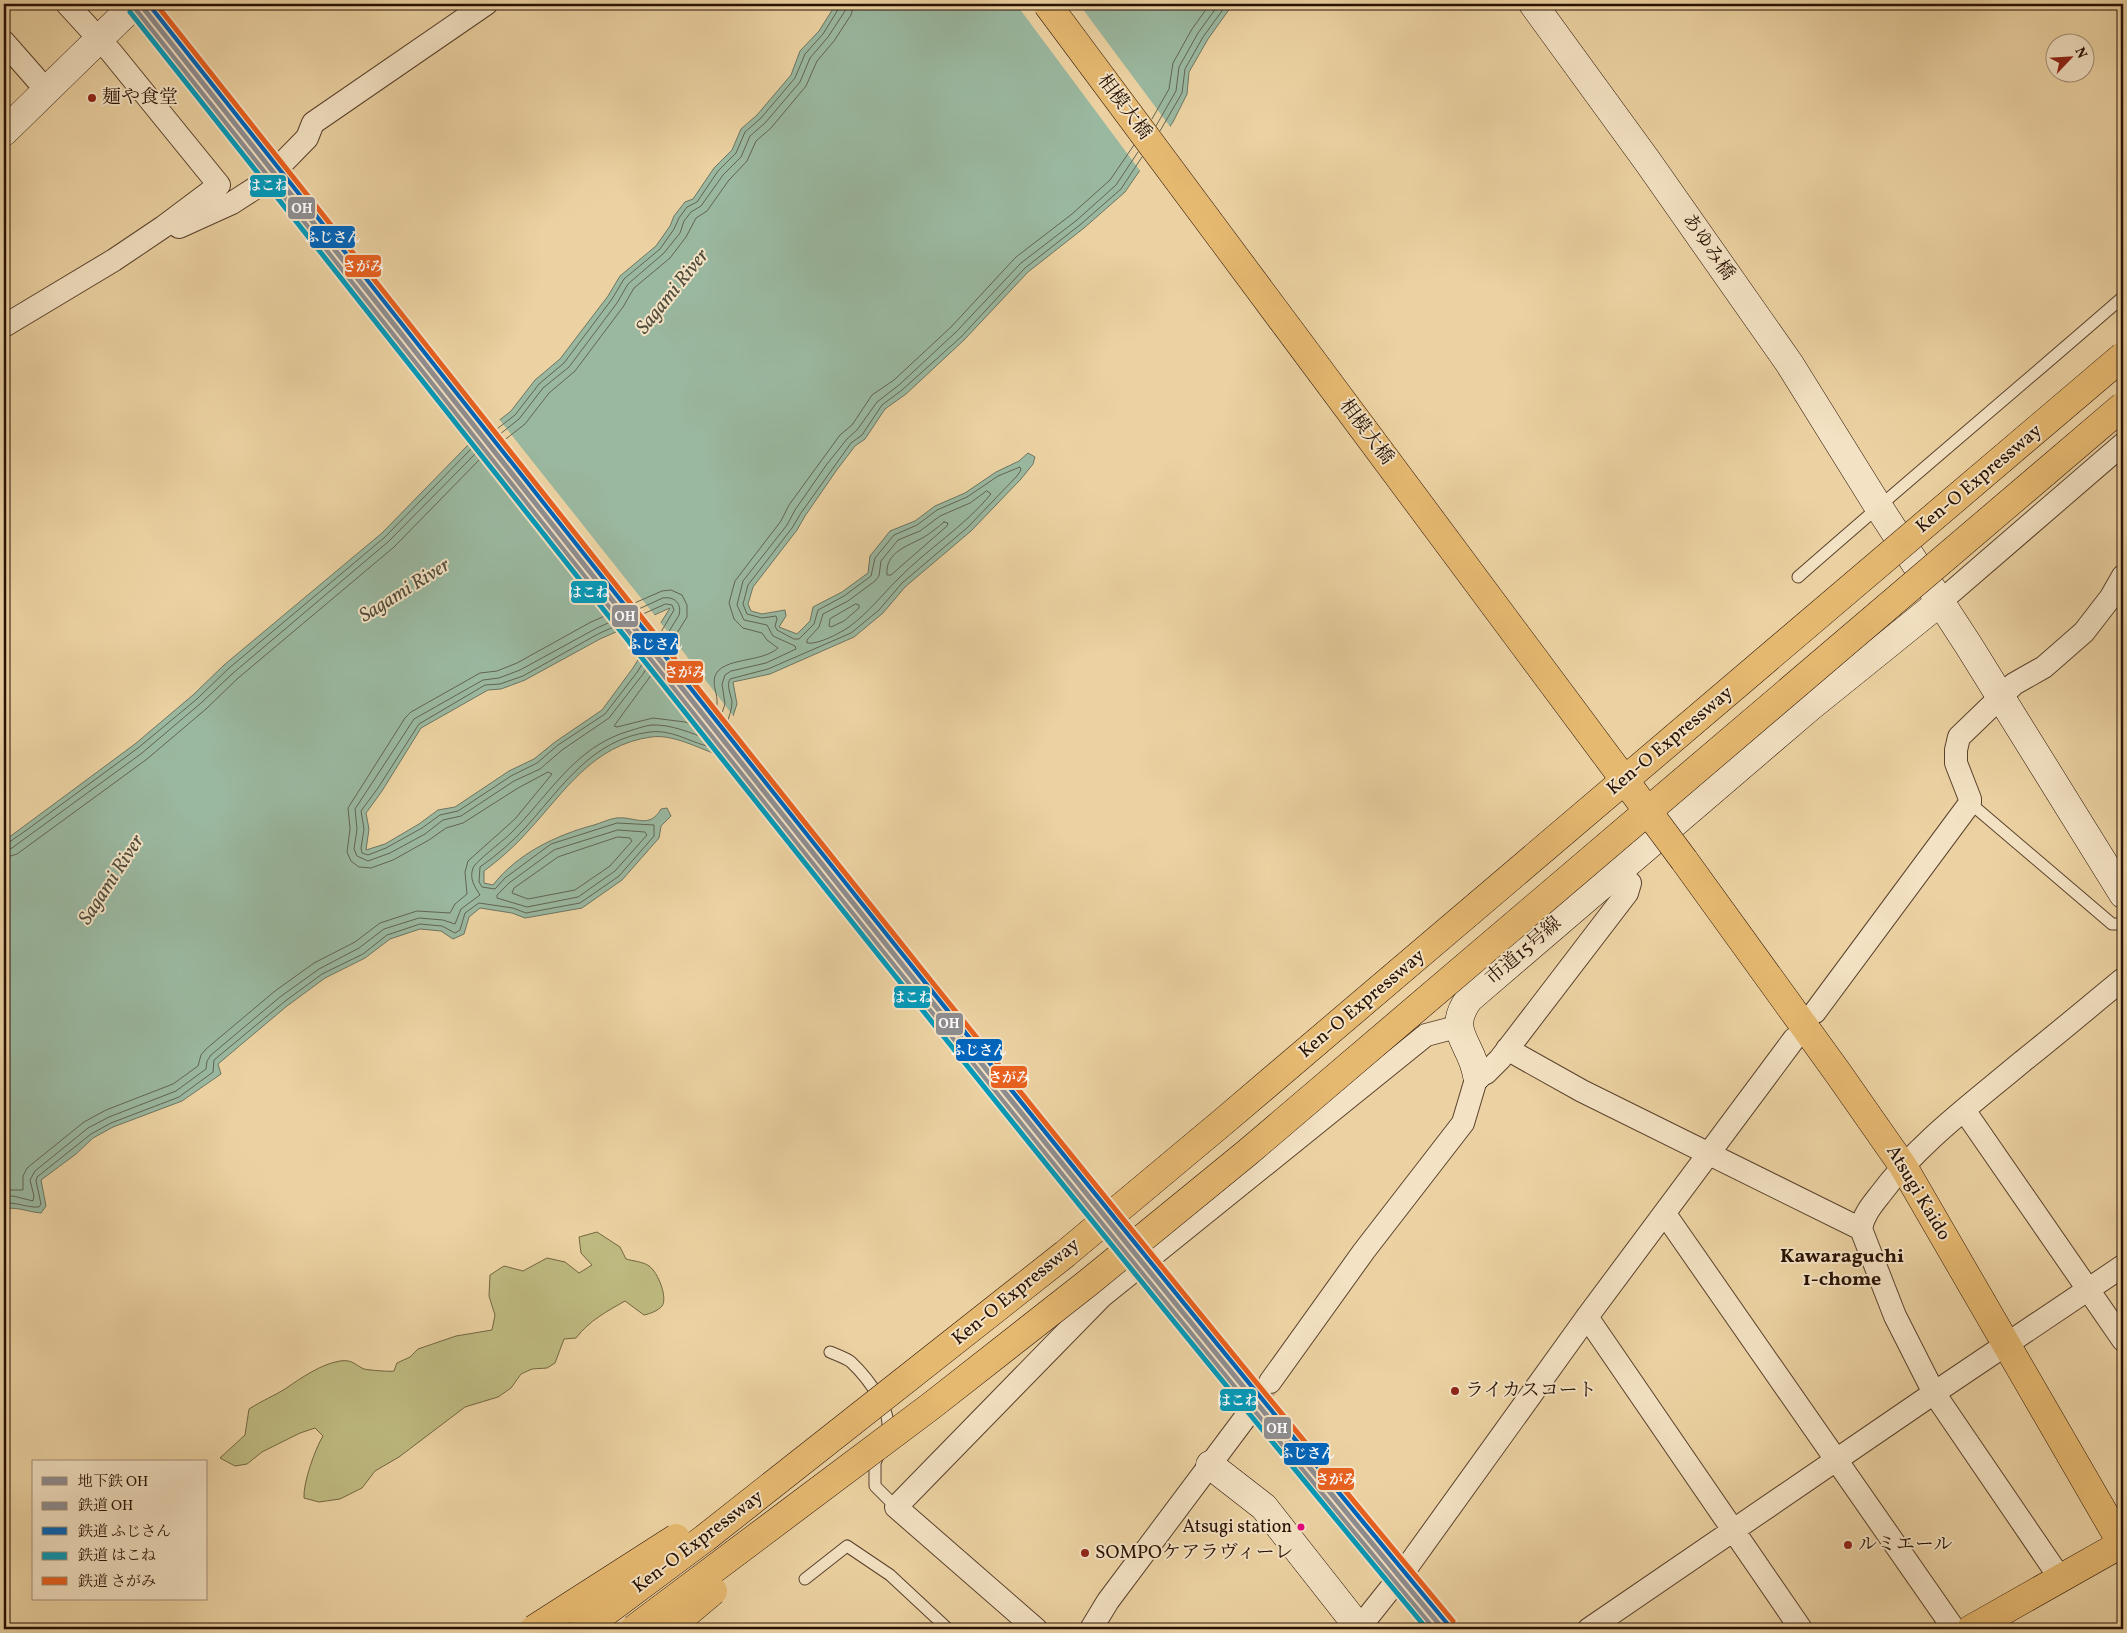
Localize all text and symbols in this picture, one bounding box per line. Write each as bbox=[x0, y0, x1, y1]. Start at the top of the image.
north arrow bbox=[2044, 32, 2094, 82]
text: N bbox=[2070, 45, 2091, 62]
street label: 相模大橋 bbox=[1091, 69, 1157, 145]
place label: 麺や食堂 bbox=[102, 85, 178, 111]
marker: 麺や食堂 bbox=[86, 92, 98, 104]
line badge: はこね bbox=[249, 174, 287, 198]
text: はこね bbox=[247, 177, 289, 196]
line badge: OH bbox=[287, 196, 316, 220]
text: OH bbox=[291, 200, 313, 219]
street label: あゆみ橋 bbox=[1676, 208, 1740, 286]
line badge: ふじさん bbox=[309, 225, 356, 249]
text: ふじさん bbox=[305, 229, 361, 248]
water label: Sagami River bbox=[630, 243, 716, 341]
line badge: さがみ bbox=[344, 254, 382, 278]
text: さがみ bbox=[342, 258, 384, 277]
street label: 相模大橋 bbox=[1333, 394, 1399, 470]
street label: Ken-O Expressway bbox=[1910, 418, 2048, 540]
water label: Sagami River bbox=[354, 552, 456, 630]
line badge: はこね bbox=[570, 580, 608, 604]
text: はこね bbox=[568, 584, 610, 603]
line badge: OH bbox=[611, 604, 639, 628]
text: OH bbox=[614, 608, 636, 627]
line badge: ふじさん bbox=[631, 632, 679, 656]
text: ふじさん bbox=[627, 636, 683, 655]
line badge: さがみ bbox=[666, 660, 704, 684]
text: さがみ bbox=[664, 664, 706, 683]
street label: Ken-O Expressway bbox=[1601, 680, 1739, 802]
water label: Sagami River bbox=[72, 829, 152, 931]
street label: 市道15号線 bbox=[1481, 911, 1567, 991]
street label: Ken-O Expressway bbox=[1293, 943, 1431, 1065]
line badge: はこね bbox=[893, 985, 931, 1009]
text: はこね bbox=[891, 989, 933, 1008]
line badge: OH bbox=[935, 1012, 964, 1036]
text: OH bbox=[938, 1015, 960, 1034]
line badge: ふじさん bbox=[955, 1038, 1003, 1062]
text: ふじさん bbox=[951, 1042, 1007, 1061]
line badge: さがみ bbox=[990, 1065, 1028, 1089]
text: さがみ bbox=[988, 1069, 1030, 1088]
street label: Atsugi Kaido bbox=[1879, 1141, 1957, 1245]
street label: Ken-O Expressway bbox=[947, 1232, 1085, 1352]
district label: Kawaraguchi 1-chome bbox=[1780, 1243, 1904, 1294]
place label: ライカスコート bbox=[1465, 1378, 1597, 1404]
marker: ライカスコート bbox=[1449, 1385, 1461, 1397]
line badge: はこね bbox=[1219, 1388, 1257, 1412]
text: はこね bbox=[1217, 1392, 1259, 1411]
line badge: OH bbox=[1263, 1416, 1292, 1440]
text: OH bbox=[1266, 1420, 1288, 1439]
line badge: ふじさん bbox=[1283, 1442, 1330, 1466]
text: ふじさん bbox=[1279, 1445, 1335, 1464]
legend bbox=[32, 1460, 208, 1600]
line badge: さがみ bbox=[1317, 1467, 1355, 1491]
text: さがみ bbox=[1315, 1471, 1357, 1490]
text: 地下鉄 OH bbox=[78, 1472, 148, 1493]
street label: Ken-O Expressway bbox=[627, 1484, 769, 1600]
text: 鉄道 OH bbox=[78, 1496, 133, 1517]
place label: Atsugi station bbox=[1182, 1515, 1292, 1540]
text: 鉄道 ふじさん bbox=[78, 1522, 171, 1543]
marker: Atsugi station bbox=[1296, 1522, 1306, 1532]
place label: ルミエール bbox=[1858, 1532, 1953, 1558]
marker: ルミエール bbox=[1842, 1539, 1854, 1551]
place label: SOMPOケアラヴィーレ bbox=[1095, 1540, 1293, 1566]
text: 鉄道 はこね bbox=[78, 1546, 156, 1567]
marker: SOMPOケアラヴィーレ bbox=[1079, 1547, 1091, 1559]
text: 鉄道 さがみ bbox=[78, 1572, 156, 1593]

